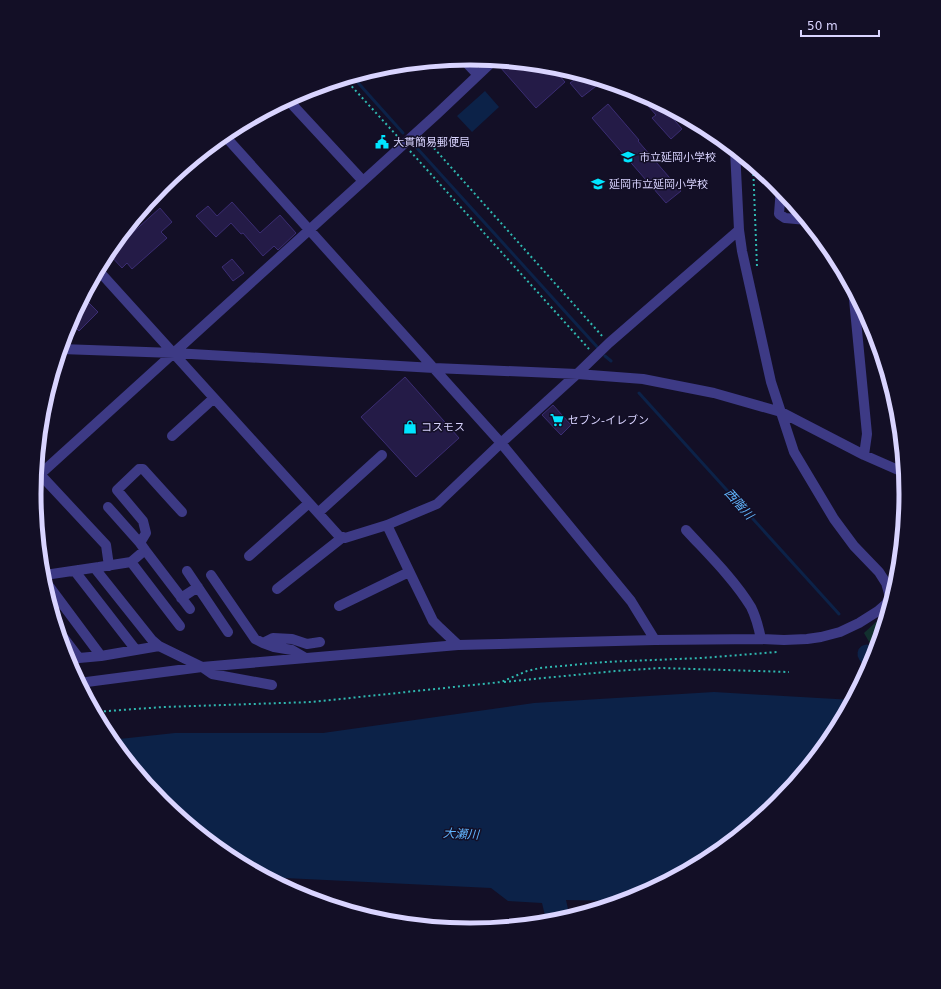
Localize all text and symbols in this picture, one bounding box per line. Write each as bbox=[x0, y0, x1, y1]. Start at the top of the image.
scale bar bbox=[801, 12, 879, 38]
text: 50 m bbox=[807, 19, 838, 33]
public building icon: 大貫簡易郵便局 bbox=[374, 134, 390, 150]
place label: 大貫簡易郵便局 bbox=[393, 136, 470, 149]
school or university icon: 市立延岡小学校 bbox=[620, 149, 636, 165]
place label: 市立延岡小学校 bbox=[639, 151, 716, 164]
school or university icon: 延岡市立延岡小学校 bbox=[590, 176, 606, 192]
place label: 延岡市立延岡小学校 bbox=[609, 178, 708, 191]
supermarket icon: セブン-イレブン bbox=[549, 412, 565, 428]
place label: セブン-イレブン bbox=[568, 414, 649, 427]
shop icon: コスモス bbox=[402, 419, 418, 435]
place label: コスモス bbox=[421, 421, 465, 434]
water label: 西階川 bbox=[722, 486, 758, 524]
water label: 大瀬川 bbox=[443, 826, 481, 842]

